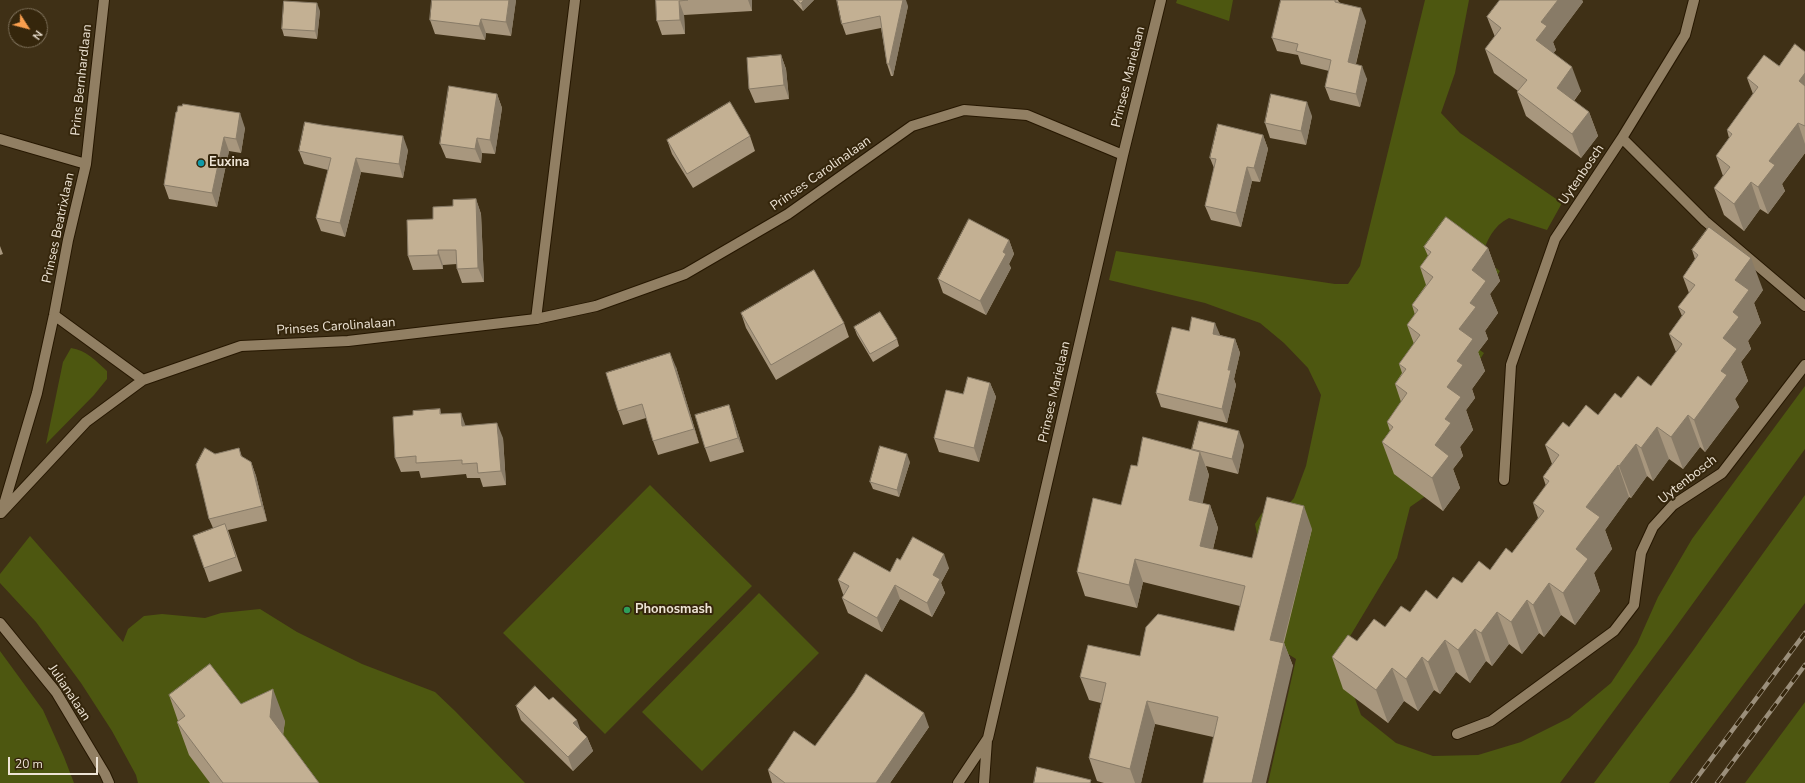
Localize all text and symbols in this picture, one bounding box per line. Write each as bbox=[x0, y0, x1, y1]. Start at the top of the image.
north arrow bbox=[8, 8, 48, 48]
street label: Prins Bernhardlaan bbox=[68, 24, 96, 136]
street label: Prinses Marielaan bbox=[1109, 25, 1149, 129]
text: N bbox=[29, 27, 46, 42]
street label: Prinses Carolinalaan bbox=[768, 133, 874, 215]
street label: Uytenbosch bbox=[1556, 142, 1608, 208]
place label: Euxina bbox=[209, 155, 249, 171]
marker: Euxina bbox=[196, 158, 206, 168]
street label: Prinses Beatrixlaan bbox=[40, 171, 78, 285]
street label: Prinses Carolinalaan bbox=[276, 315, 396, 339]
street label: Prinses Marielaan bbox=[1036, 340, 1074, 444]
street label: Uytenbosch bbox=[1656, 452, 1720, 508]
place label: Phonosmash bbox=[635, 602, 712, 618]
marker: Phonosmash bbox=[622, 605, 632, 615]
street label: Julianalaan bbox=[44, 662, 94, 724]
scale bar bbox=[10, 749, 100, 775]
text: 20 m bbox=[15, 756, 43, 772]

